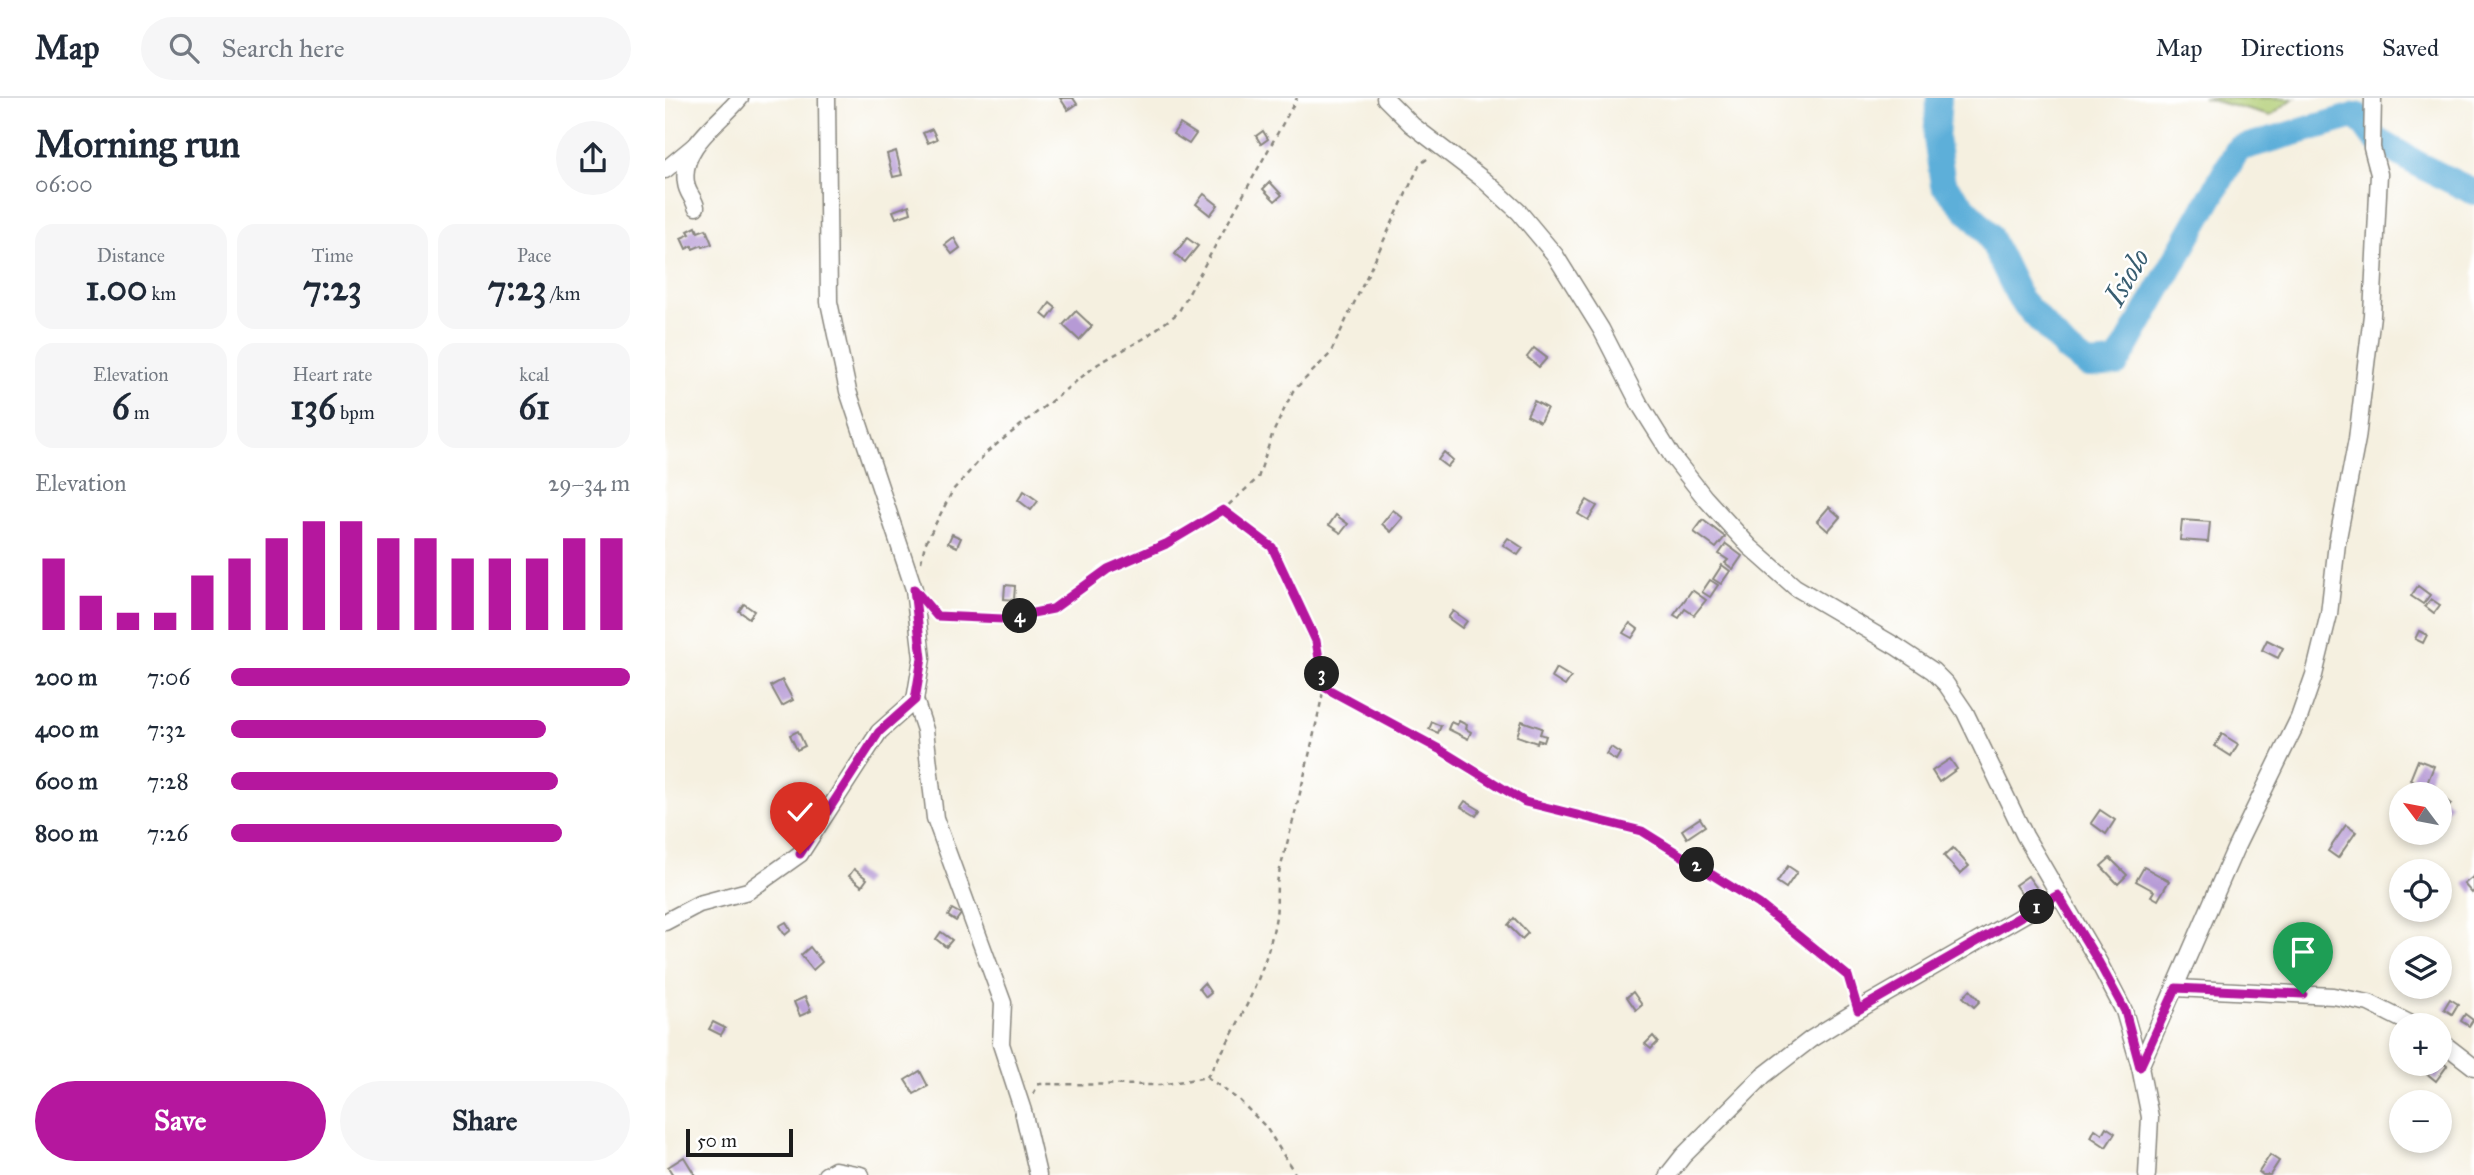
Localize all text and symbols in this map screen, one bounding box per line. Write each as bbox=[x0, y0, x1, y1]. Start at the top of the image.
search box bbox=[141, 17, 631, 80]
text: Map bbox=[35, 28, 99, 68]
icon: search bbox=[165, 29, 203, 67]
text: Search here bbox=[221, 32, 345, 64]
text: Map bbox=[2156, 33, 2203, 63]
text: Directions bbox=[2241, 33, 2344, 63]
text: Saved bbox=[2382, 33, 2439, 63]
text: Morning run bbox=[35, 121, 240, 167]
button: share bbox=[556, 121, 630, 195]
text: 06:00 bbox=[35, 170, 93, 198]
water label: Isiolo bbox=[2096, 242, 2158, 313]
text: Distance bbox=[97, 244, 165, 267]
text: Time bbox=[311, 244, 354, 267]
text: Pace bbox=[517, 244, 551, 267]
text: 1.00 bbox=[85, 267, 147, 310]
text: 7:23 bbox=[303, 267, 362, 310]
text: 7:23 bbox=[488, 267, 547, 310]
text: km bbox=[147, 282, 176, 305]
text: /km bbox=[547, 282, 581, 305]
text: Elevation bbox=[93, 363, 169, 386]
text: Heart rate bbox=[293, 363, 372, 386]
text: kcal bbox=[519, 363, 549, 386]
text: 6 bbox=[112, 386, 130, 429]
text: 136 bbox=[290, 386, 336, 429]
text: 61 bbox=[518, 386, 550, 429]
text: m bbox=[130, 401, 150, 424]
text: bpm bbox=[336, 401, 375, 424]
text: Elevation bbox=[35, 469, 126, 497]
text: 29–34 m bbox=[548, 469, 630, 497]
pin: 4 bbox=[1003, 598, 1037, 634]
text: 4 bbox=[1014, 604, 1025, 627]
pin: 3 bbox=[1305, 656, 1339, 692]
text: 3 bbox=[1318, 662, 1325, 685]
text: 200 m bbox=[35, 663, 97, 691]
text: 7:06 bbox=[147, 663, 190, 691]
text: 400 m bbox=[35, 715, 99, 743]
text: 7:32 bbox=[147, 715, 186, 743]
text: 600 m bbox=[35, 767, 98, 795]
text: 7:28 bbox=[147, 767, 189, 795]
pin bbox=[770, 782, 830, 854]
north arrow bbox=[2389, 782, 2452, 845]
map controls bbox=[2389, 782, 2452, 1153]
icon: check bbox=[781, 793, 819, 831]
text: 800 m bbox=[35, 819, 98, 847]
text: 7:26 bbox=[147, 819, 188, 847]
pin: 2 bbox=[1679, 848, 1715, 882]
text: 2 bbox=[1692, 853, 1701, 876]
button: locate bbox=[2389, 859, 2452, 922]
pin: 1 bbox=[2019, 890, 2055, 924]
text: 1 bbox=[2033, 895, 2040, 918]
pin bbox=[2273, 922, 2333, 994]
icon: arrive bbox=[2284, 933, 2322, 971]
button: layers bbox=[2389, 936, 2452, 999]
button: + bbox=[2389, 1013, 2452, 1076]
button: Save bbox=[35, 1081, 326, 1161]
button: Share bbox=[340, 1081, 630, 1161]
button: − bbox=[2389, 1090, 2452, 1153]
scale bar bbox=[686, 1126, 793, 1158]
text: 50 m bbox=[697, 1129, 737, 1152]

